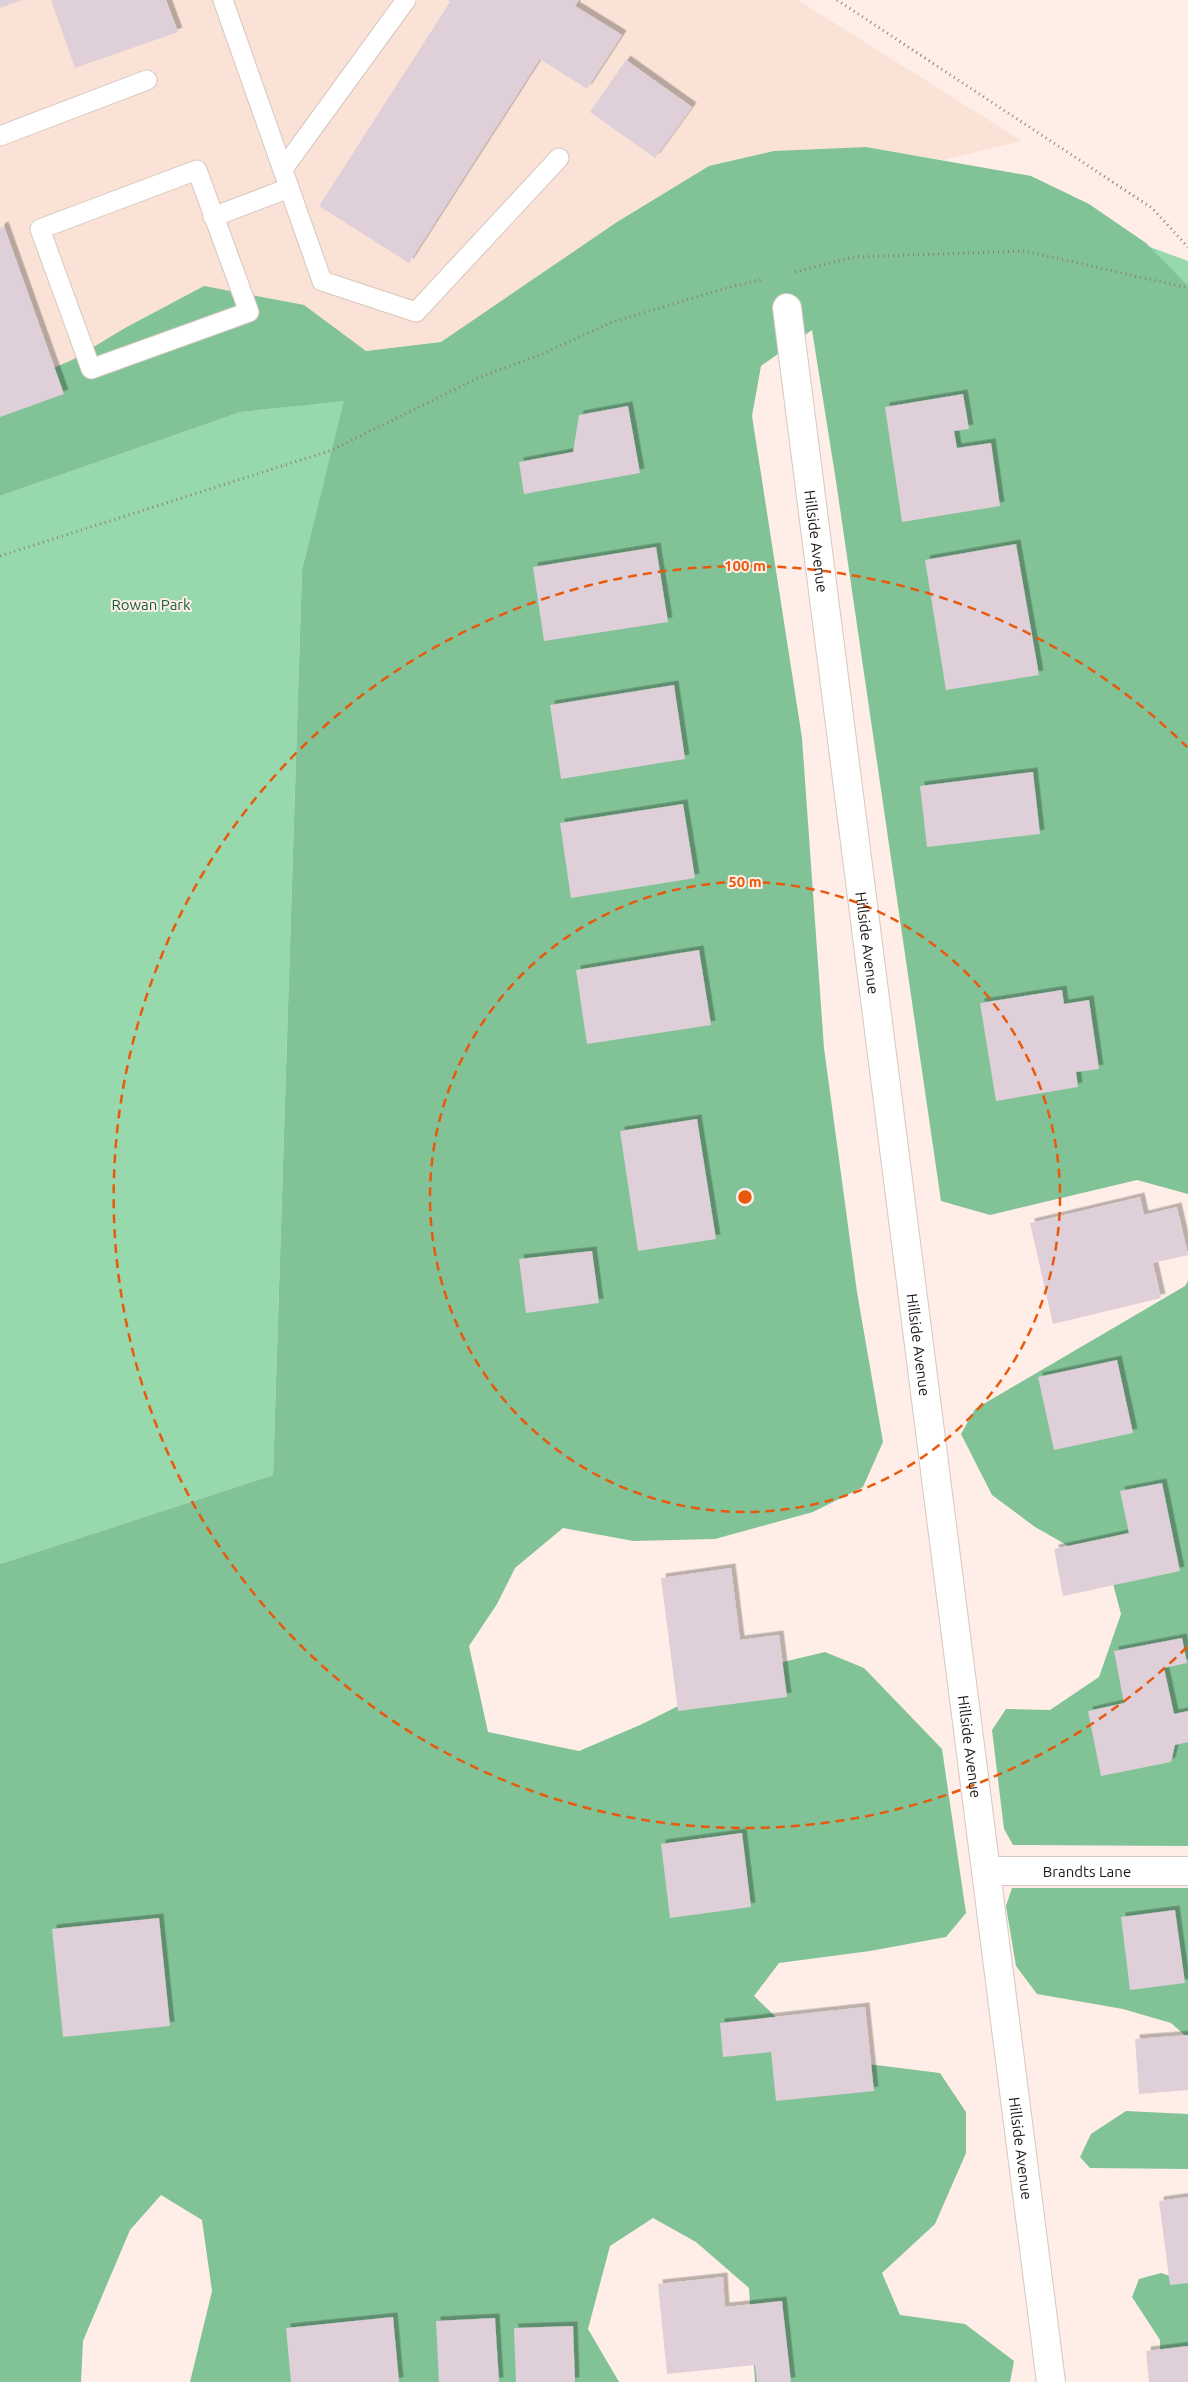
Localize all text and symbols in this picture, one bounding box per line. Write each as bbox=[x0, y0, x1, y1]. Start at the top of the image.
street label: Hillside Avenue bbox=[802, 489, 832, 593]
text: 100 m bbox=[724, 557, 766, 574]
park label: Rowan Park bbox=[111, 596, 191, 613]
text: 50 m bbox=[728, 873, 762, 890]
street label: Hillside Avenue bbox=[853, 891, 883, 995]
centre of rings bbox=[736, 1188, 754, 1206]
street label: Hillside Avenue bbox=[904, 1292, 934, 1397]
street label: Hillside Avenue bbox=[955, 1694, 985, 1799]
street label: Brandts Lane bbox=[1043, 1863, 1131, 1880]
street label: Hillside Avenue bbox=[1006, 2096, 1036, 2200]

